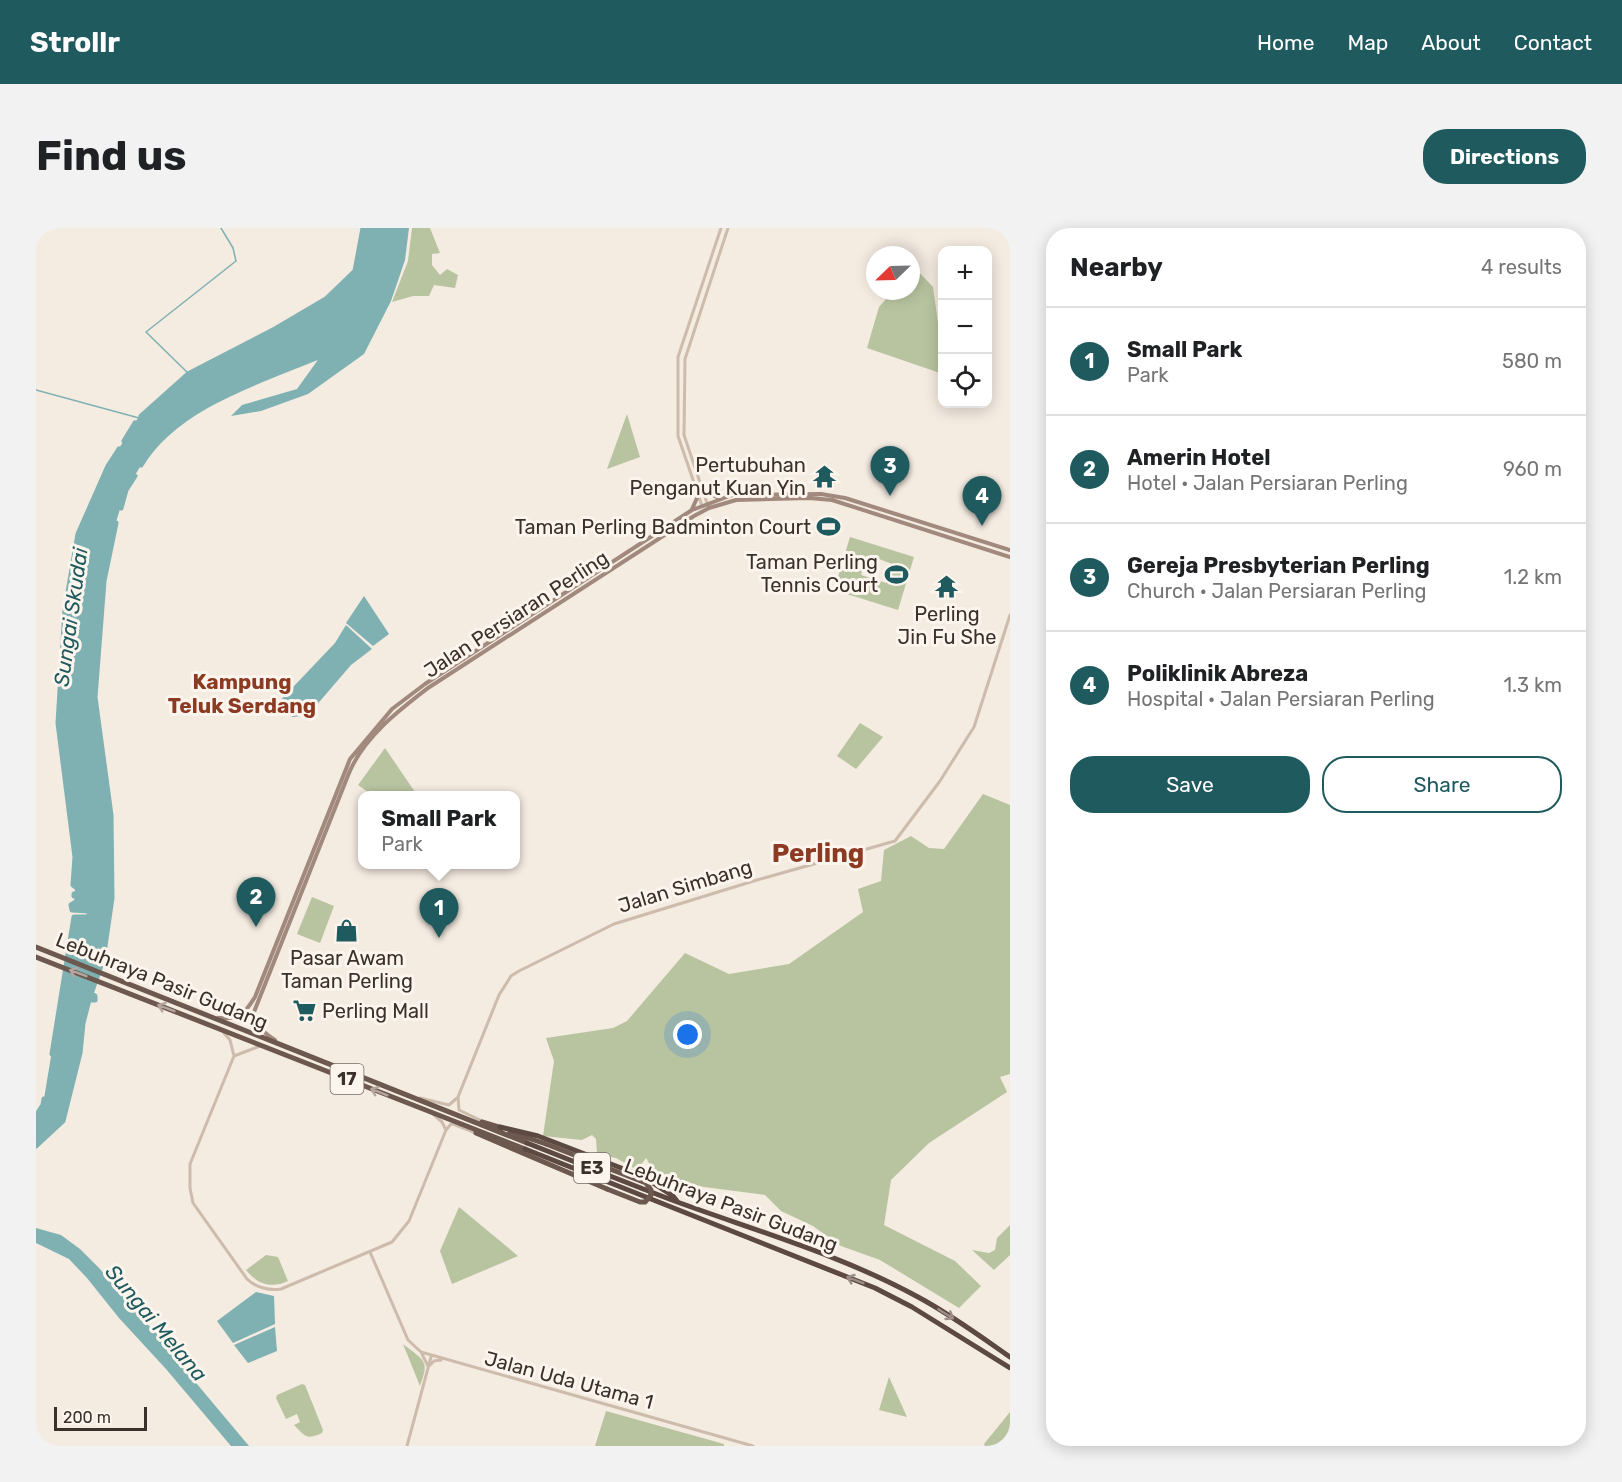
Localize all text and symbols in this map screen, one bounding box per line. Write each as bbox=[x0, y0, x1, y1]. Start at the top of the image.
text: Strollr bbox=[30, 26, 120, 59]
text: Home bbox=[1257, 30, 1314, 55]
text: Map bbox=[1347, 30, 1388, 55]
text: About bbox=[1421, 30, 1481, 55]
text: Contact bbox=[1514, 30, 1592, 55]
button: Directions bbox=[1423, 129, 1586, 184]
text: Find us bbox=[36, 131, 187, 181]
north arrow bbox=[866, 246, 920, 300]
map controls bbox=[938, 246, 992, 408]
button: + bbox=[938, 246, 992, 300]
text: Nearby bbox=[1070, 252, 1163, 283]
text: 4 results bbox=[1481, 255, 1562, 279]
button: − bbox=[938, 300, 992, 354]
text: Small Park bbox=[1127, 336, 1242, 363]
text: 1 bbox=[1085, 349, 1094, 373]
text: 580 m bbox=[1502, 349, 1562, 373]
button: locate bbox=[938, 354, 992, 408]
text: Park bbox=[1127, 363, 1169, 387]
text: Amerin Hotel bbox=[1127, 444, 1271, 471]
pin: 3 bbox=[870, 446, 910, 496]
place label: Pertubuhan Penganut Kuan Yin bbox=[630, 453, 806, 500]
text: 2 bbox=[1083, 457, 1096, 481]
text: 960 m bbox=[1503, 457, 1562, 481]
temple icon: Pertubuhan Penganut Kuan Yin bbox=[811, 463, 837, 489]
text: Hotel · Jalan Persiaran Perling bbox=[1127, 471, 1408, 495]
pin: 4 bbox=[962, 476, 1002, 526]
sports icon: Taman Perling Badminton Court bbox=[816, 514, 842, 540]
place label: Taman Perling Badminton Court bbox=[515, 515, 811, 539]
water label: Sungai Skudai bbox=[48, 545, 93, 688]
street label: Jalan Persiaran Perling bbox=[419, 545, 613, 683]
place label: Taman Perling Tennis Court bbox=[746, 550, 878, 597]
text: Gereja Presbyterian Perling bbox=[1127, 552, 1430, 579]
sports icon: Taman Perling Tennis Court bbox=[883, 561, 909, 587]
text: 3 bbox=[1083, 565, 1096, 589]
text: 1.2 km bbox=[1504, 565, 1562, 589]
temple icon: Perling Jin Fu She bbox=[934, 574, 960, 600]
text: Church · Jalan Persiaran Perling bbox=[1127, 579, 1426, 603]
place label: Perling Jin Fu She bbox=[898, 602, 996, 649]
text: Poliklinik Abreza bbox=[1127, 660, 1308, 687]
district label: Kampung Teluk Serdang bbox=[168, 669, 316, 718]
text: 4 bbox=[1083, 673, 1096, 697]
text: 1.3 km bbox=[1503, 673, 1562, 697]
text: Hospital · Jalan Persiaran Perling bbox=[1127, 687, 1435, 711]
button: Save bbox=[1070, 756, 1310, 813]
button: Share bbox=[1322, 756, 1562, 813]
popup bbox=[358, 791, 520, 869]
text: Small Park bbox=[381, 805, 497, 832]
text: Park bbox=[381, 832, 423, 856]
district label: Perling bbox=[772, 838, 864, 869]
street label: Jalan Simbang bbox=[615, 854, 755, 918]
pin: 2 bbox=[236, 878, 276, 927]
pin: 1 bbox=[420, 888, 458, 938]
shop icon: Pasar Awam Taman Perling bbox=[334, 917, 360, 943]
street label: Lebuhraya Pasir Gudang bbox=[52, 927, 272, 1035]
place label: Pasar Awam Taman Perling bbox=[281, 946, 413, 993]
one-way arrow bbox=[69, 967, 88, 978]
supermarket icon: Perling Mall bbox=[291, 998, 317, 1024]
place label: Perling Mall bbox=[322, 999, 429, 1023]
one-way arrow bbox=[157, 1001, 176, 1012]
your location bbox=[673, 1020, 702, 1049]
road number: 17 bbox=[330, 1064, 364, 1094]
one-way arrow bbox=[370, 1085, 388, 1096]
road number: E3 bbox=[574, 1153, 610, 1183]
street label: Lebuhraya Pasir Gudang bbox=[621, 1153, 841, 1257]
water label: Sungai Melana bbox=[100, 1259, 212, 1386]
one-way arrow bbox=[846, 1274, 865, 1285]
one-way arrow bbox=[937, 1309, 954, 1321]
street label: Jalan Uda Utama 1 bbox=[482, 1346, 656, 1414]
scale bar bbox=[54, 1404, 147, 1432]
text: 200 m bbox=[63, 1408, 111, 1427]

